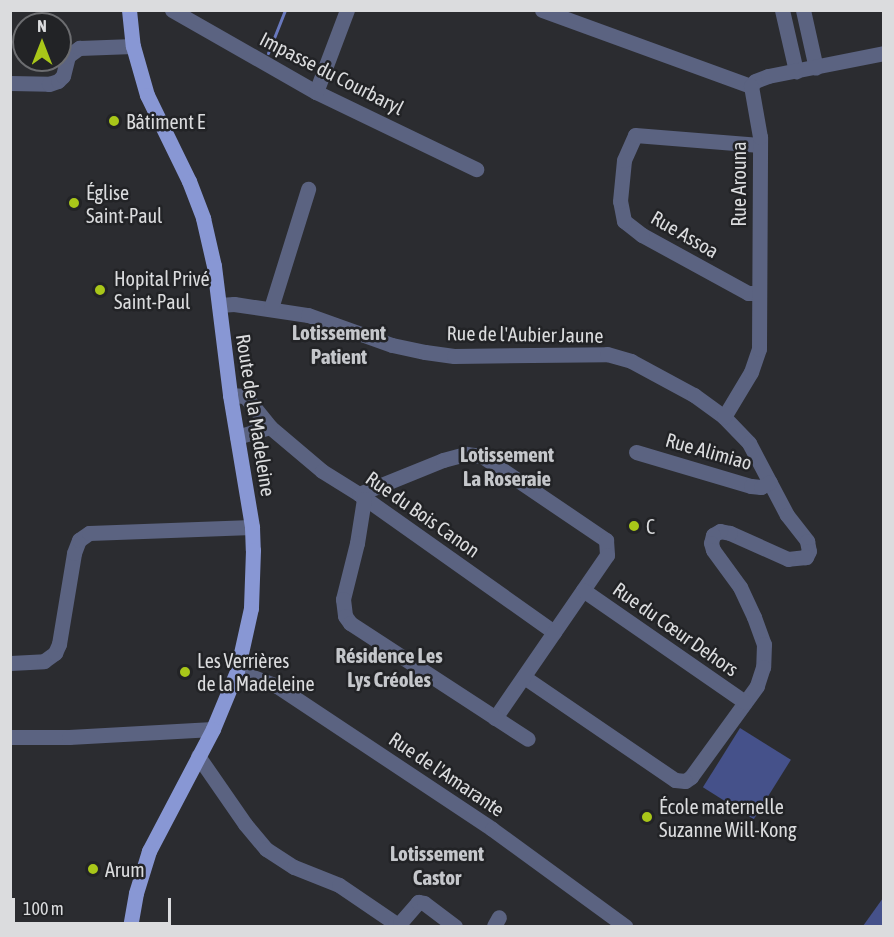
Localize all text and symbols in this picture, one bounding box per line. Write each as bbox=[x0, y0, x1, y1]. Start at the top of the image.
north arrow bbox=[12, 12, 72, 72]
text: N bbox=[37, 17, 47, 35]
street label: Impasse du Courbaryl bbox=[256, 26, 408, 120]
place label: Bâtiment E bbox=[126, 109, 205, 133]
marker: Bâtiment E bbox=[107, 114, 121, 128]
street label: Rue Arouna bbox=[726, 141, 750, 227]
place label: Église Saint-Paul bbox=[86, 180, 162, 227]
marker: Église Saint-Paul bbox=[67, 196, 81, 210]
street label: Rue Assoa bbox=[647, 205, 723, 263]
place label: Hopital Privé Saint-Paul bbox=[114, 266, 210, 313]
marker: Hopital Privé Saint-Paul bbox=[91, 281, 109, 299]
district label: Lotissement Patient bbox=[292, 319, 386, 369]
street label: Rue de l'Aubier Jaune bbox=[446, 321, 604, 347]
street label: Route de la Madeleine bbox=[231, 332, 281, 498]
street label: Rue Alimiao bbox=[663, 427, 755, 475]
district label: Lotissement La Roseraie bbox=[460, 441, 554, 491]
street label: Rue du Bois Canon bbox=[361, 466, 485, 562]
place label: C bbox=[646, 514, 655, 538]
marker: C bbox=[627, 519, 641, 533]
street label: Rue du Cœur Dehors bbox=[609, 577, 743, 681]
district label: Résidence Les Lys Créoles bbox=[335, 642, 443, 692]
place label: Les Verrières de la Madeleine bbox=[197, 648, 314, 695]
marker: Les Verrières de la Madeleine bbox=[178, 665, 192, 679]
street label: Rue de l'Amarante bbox=[385, 727, 509, 821]
place label: École maternelle Suzanne Will-Kong bbox=[659, 794, 797, 841]
marker: École maternelle Suzanne Will-Kong bbox=[640, 810, 654, 824]
district label: Lotissement Castor bbox=[390, 840, 484, 890]
place label: Arum bbox=[105, 857, 145, 881]
marker: Arum bbox=[86, 862, 100, 876]
scale bar bbox=[15, 886, 174, 924]
text: 100 m bbox=[23, 898, 64, 919]

